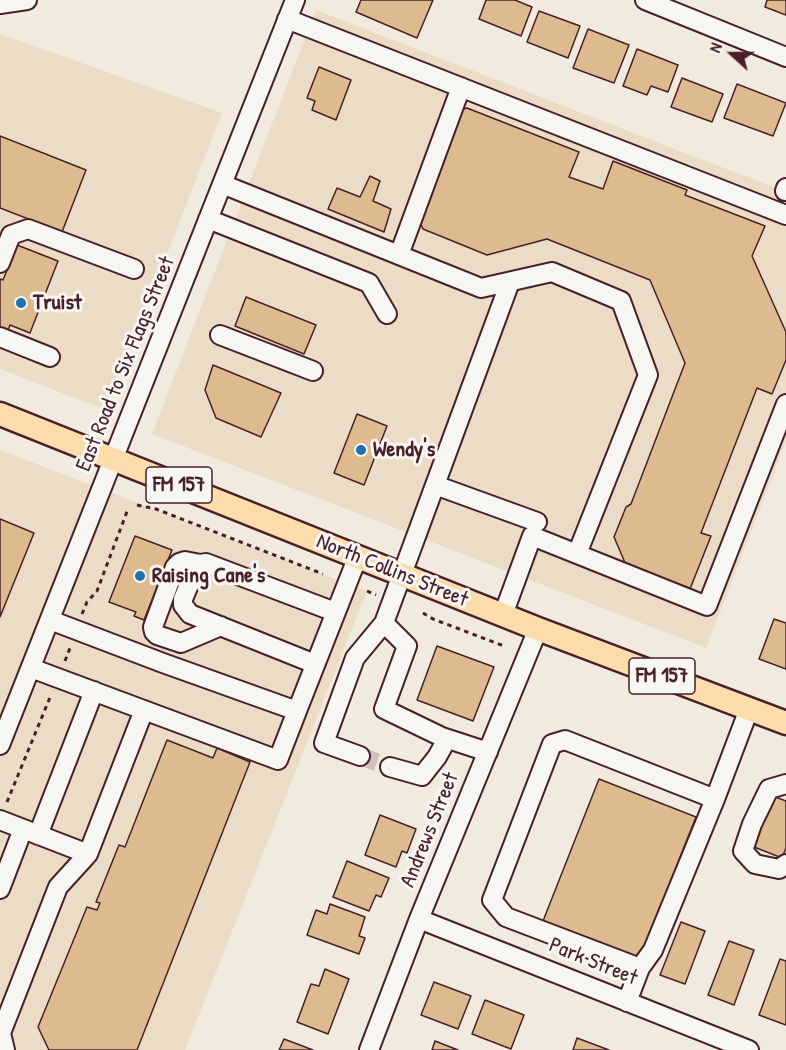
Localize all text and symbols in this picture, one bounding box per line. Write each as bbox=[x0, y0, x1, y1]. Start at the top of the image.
north arrow bbox=[702, 24, 762, 84]
text: N bbox=[703, 40, 727, 55]
street label: East Road to Six Flags Street bbox=[71, 253, 181, 475]
place label: Truist bbox=[33, 290, 82, 316]
marker: Truist bbox=[14, 296, 28, 310]
place label: Wendy's bbox=[373, 437, 435, 463]
marker: Wendy's bbox=[354, 443, 368, 457]
road number: FM 157 bbox=[146, 467, 212, 503]
street label: North Collins Street bbox=[312, 529, 472, 613]
place label: Raising Cane's bbox=[152, 563, 265, 589]
marker: Raising Cane's bbox=[133, 569, 147, 583]
road number: FM 157 bbox=[629, 658, 695, 694]
street label: Andrews Street bbox=[395, 769, 465, 891]
street label: Park Street bbox=[545, 932, 641, 992]

